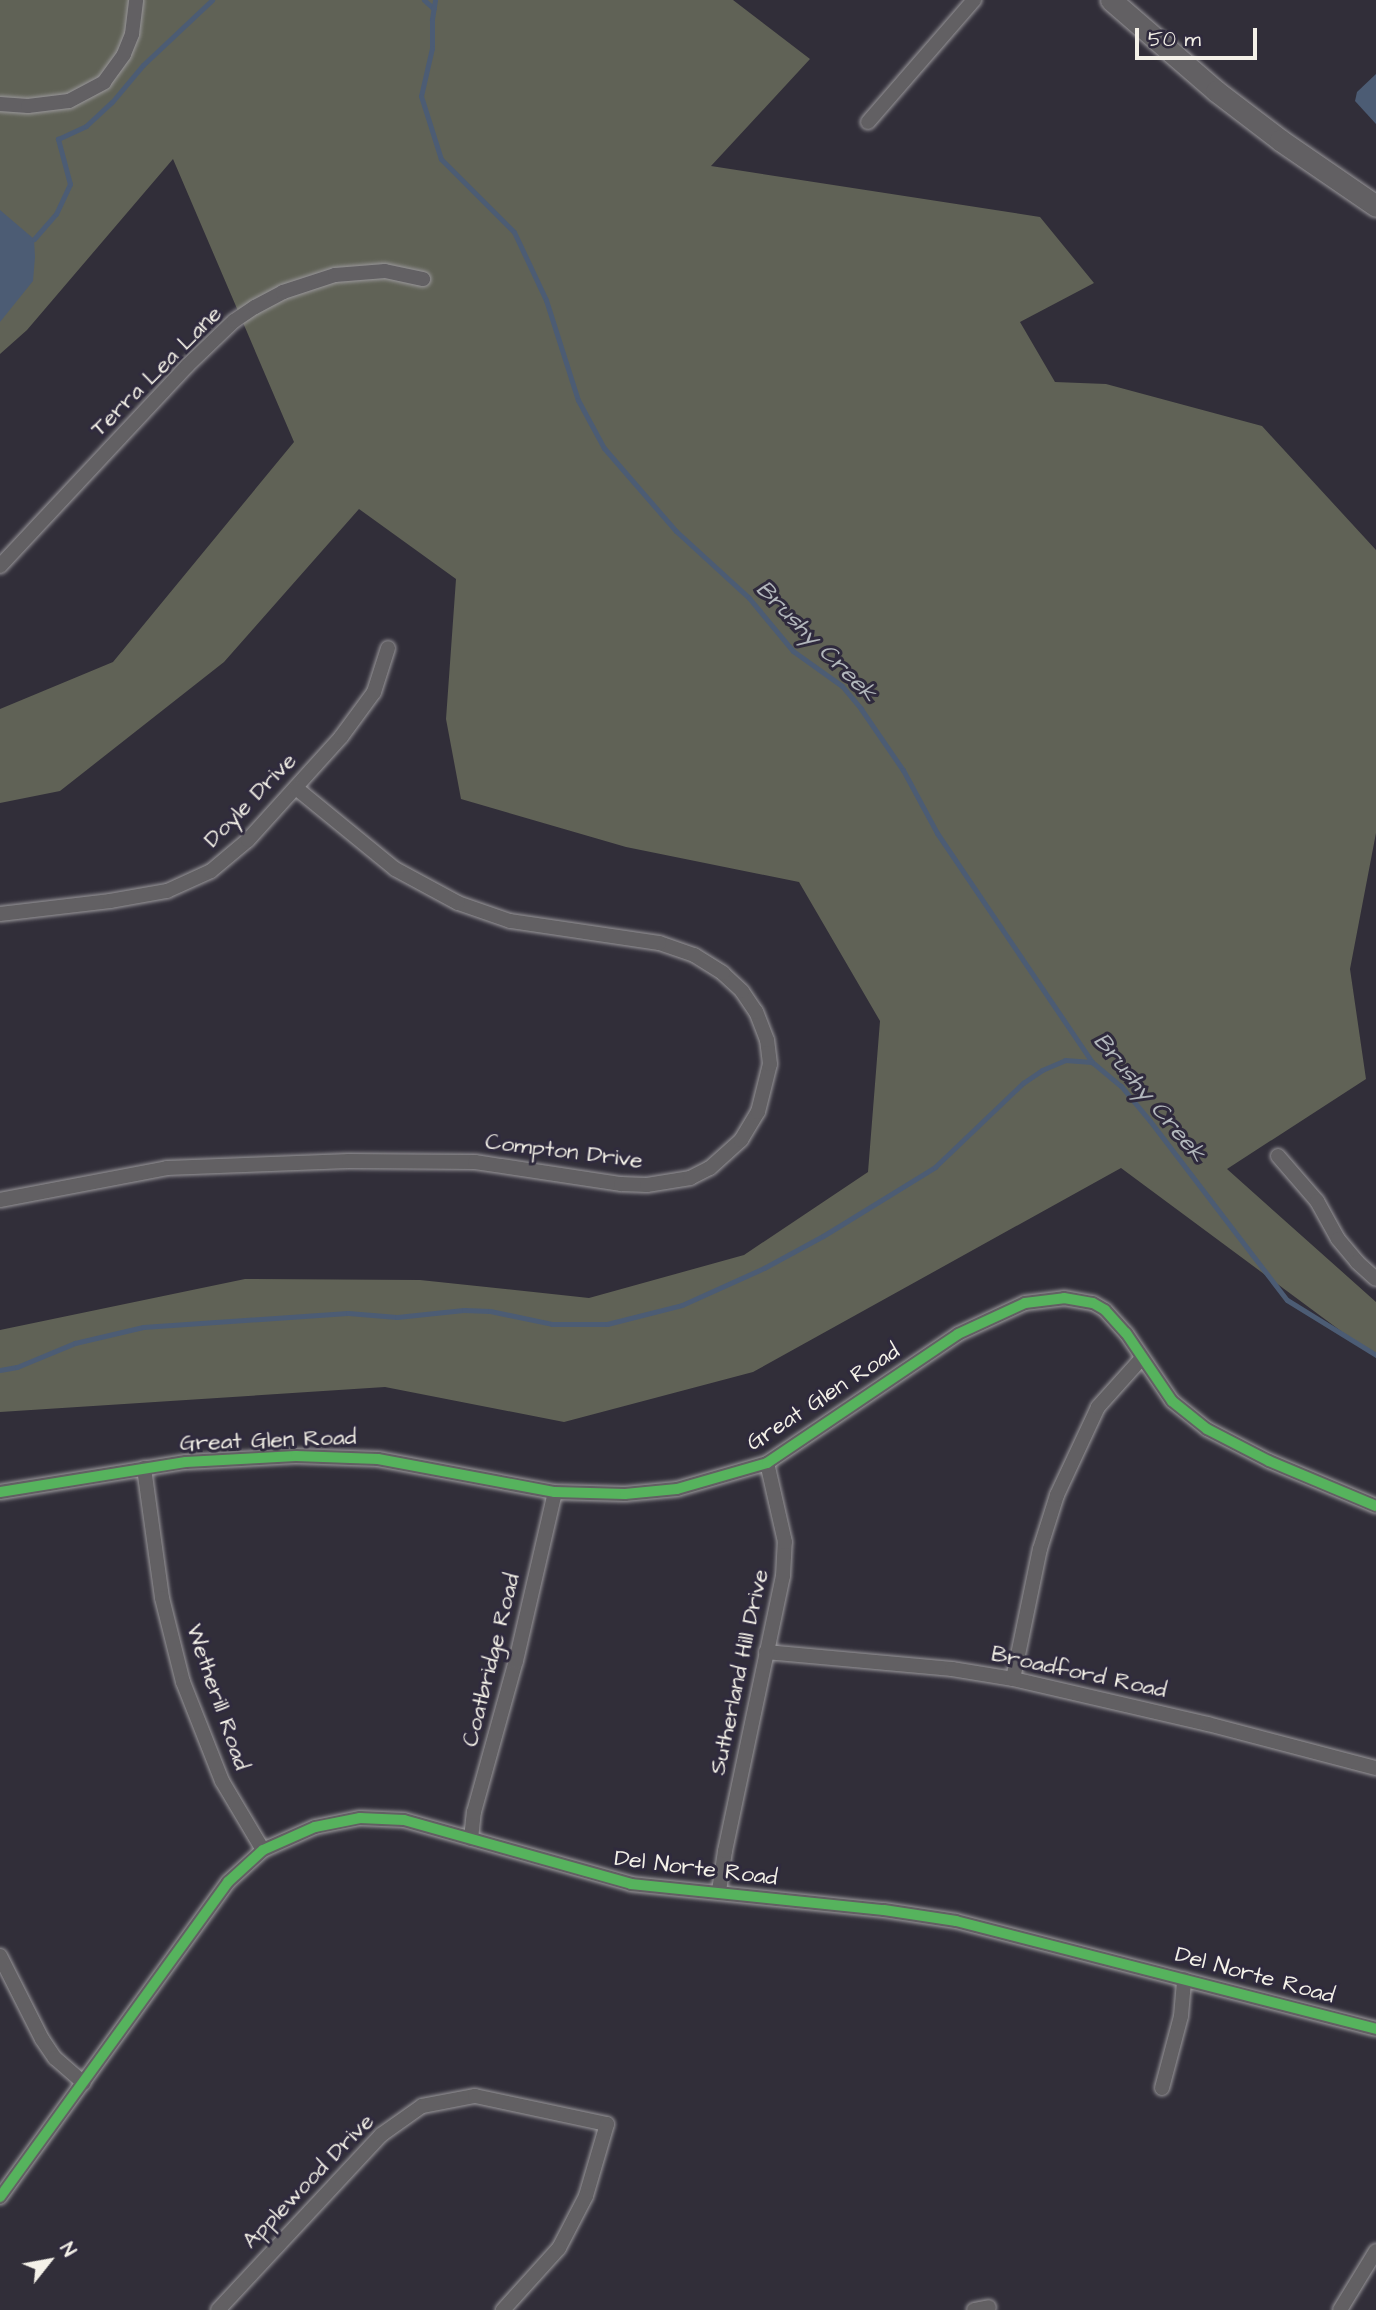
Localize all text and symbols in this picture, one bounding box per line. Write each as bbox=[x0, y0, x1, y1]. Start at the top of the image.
scale bar bbox=[1138, 14, 1260, 58]
text: 50 m bbox=[1148, 25, 1201, 54]
street label: Terra Lea Lane bbox=[85, 300, 227, 442]
water label: Brushy Creek bbox=[749, 575, 883, 709]
street label: Doyle Drive bbox=[198, 747, 302, 853]
water label: Brushy Creek bbox=[1086, 1027, 1212, 1169]
street label: Compton Drive bbox=[484, 1128, 644, 1174]
street label: Great Glen Road bbox=[741, 1337, 905, 1457]
street label: Great Glen Road bbox=[179, 1423, 357, 1457]
street label: Sutherland Hill Drive bbox=[704, 1567, 774, 1777]
street label: Coatbridge Road bbox=[456, 1571, 526, 1749]
street label: Wetherill Road bbox=[180, 1620, 256, 1774]
street label: Broadford Road bbox=[989, 1640, 1169, 1704]
street label: Del Norte Road bbox=[613, 1844, 779, 1892]
street label: Del Norte Road bbox=[1172, 1940, 1338, 2010]
street label: Applewood Drive bbox=[236, 2108, 380, 2254]
north arrow bbox=[14, 2226, 84, 2296]
text: N bbox=[53, 2238, 82, 2262]

